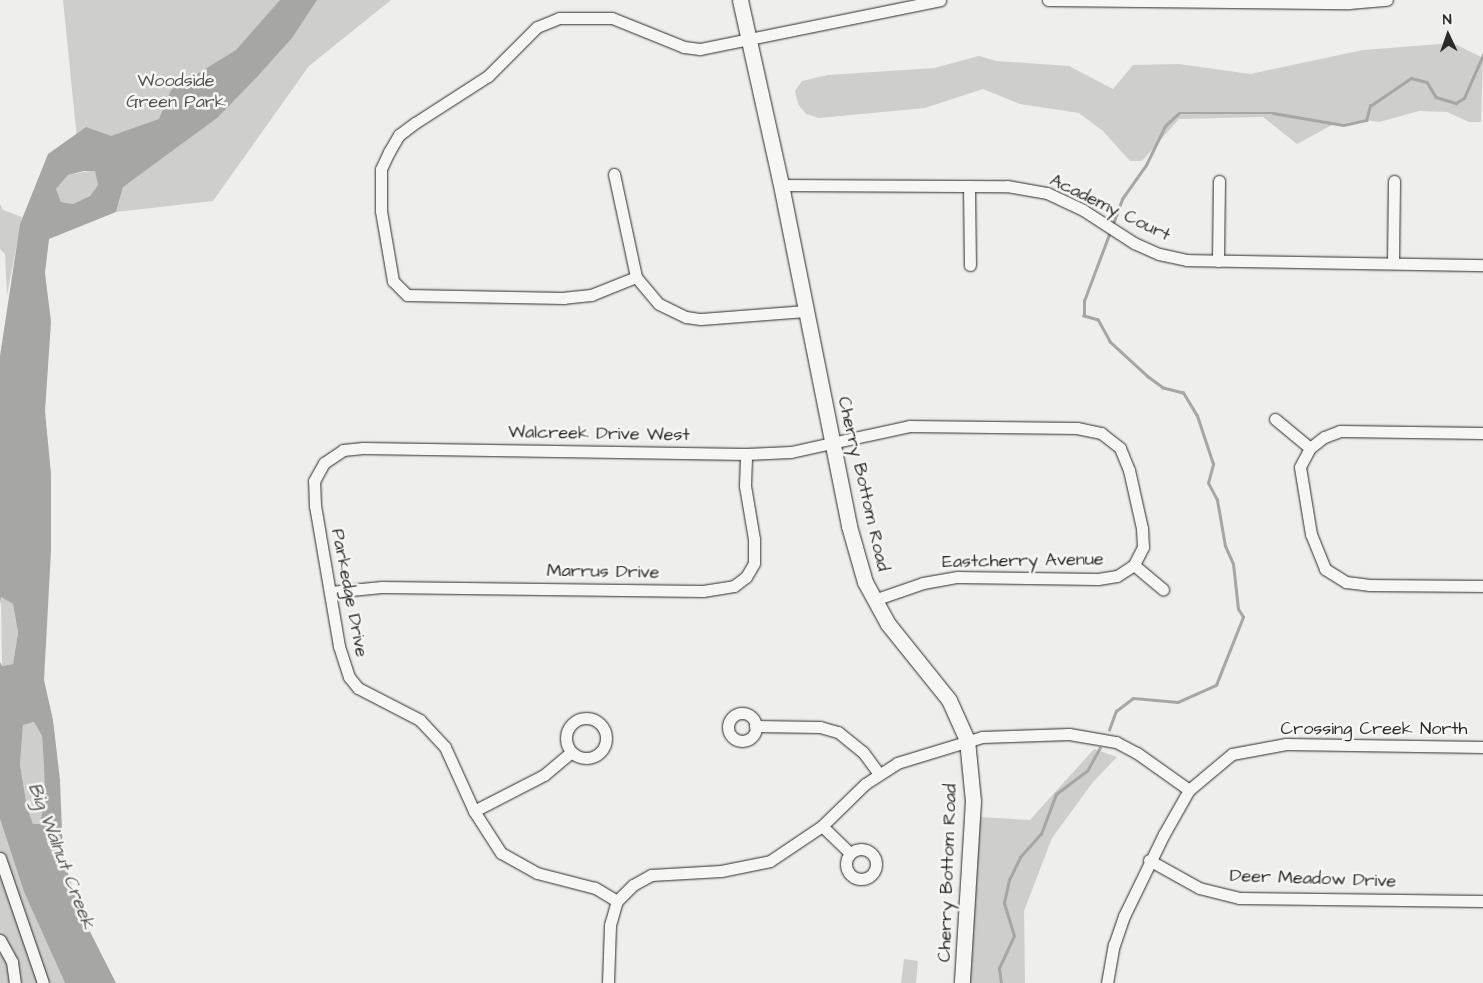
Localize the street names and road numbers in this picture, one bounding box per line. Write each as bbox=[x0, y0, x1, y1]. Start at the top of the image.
street label: Academy Court bbox=[1046, 170, 1174, 246]
street label: Cherry Bottom Road bbox=[832, 395, 894, 573]
street label: Walcreek Drive West bbox=[508, 422, 690, 446]
street label: Parkedge Drive bbox=[326, 527, 372, 659]
street label: Eastcherry Avenue bbox=[942, 549, 1104, 573]
street label: Marrus Drive bbox=[546, 560, 660, 584]
street label: Crossing Creek North bbox=[1280, 718, 1468, 740]
street label: Cherry Bottom Road bbox=[934, 783, 962, 963]
street label: Deer Meadow Drive bbox=[1229, 865, 1397, 893]

